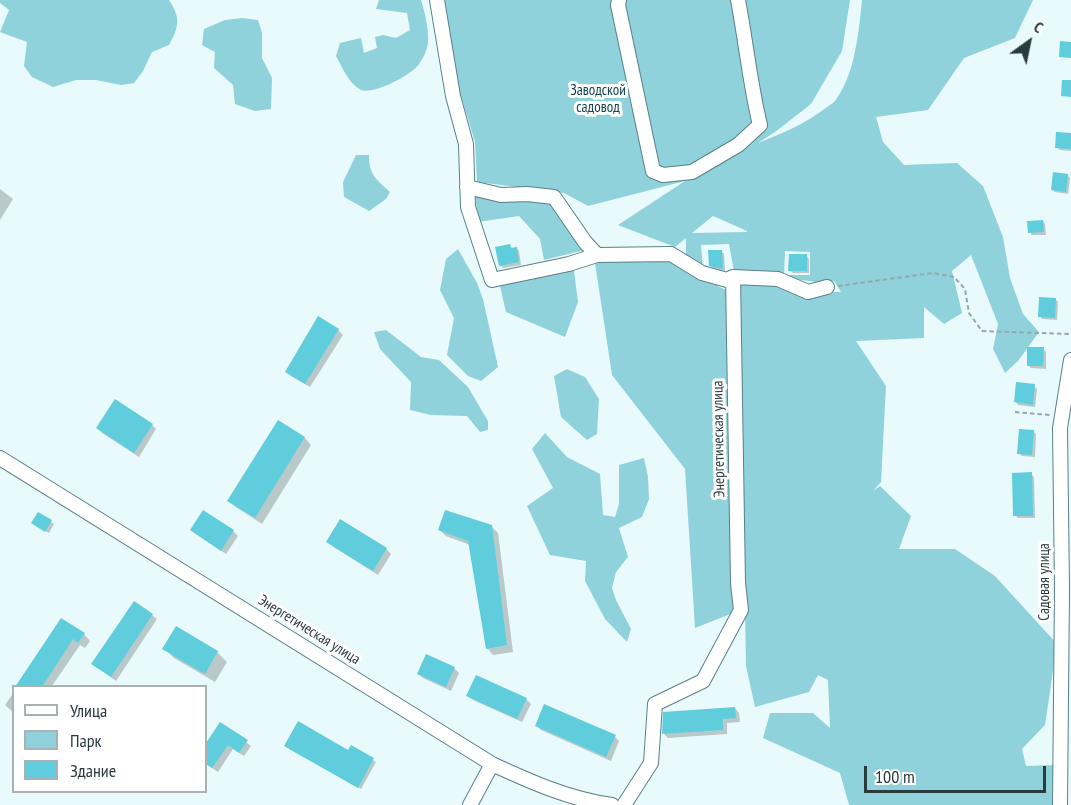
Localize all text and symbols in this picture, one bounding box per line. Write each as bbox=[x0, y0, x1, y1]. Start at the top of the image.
north arrow bbox=[999, 12, 1059, 72]
text: С bbox=[1030, 17, 1047, 37]
park label: Заводской садовод bbox=[570, 82, 626, 117]
street label: Энергетическая улица bbox=[709, 380, 729, 498]
street label: Садовая улица bbox=[1036, 543, 1054, 621]
street label: Энергетическая улица bbox=[255, 591, 363, 669]
legend bbox=[12, 685, 207, 793]
text: Улица bbox=[70, 699, 107, 722]
text: Парк bbox=[70, 729, 101, 752]
scale bar bbox=[867, 754, 1048, 792]
text: Здание bbox=[70, 759, 116, 782]
text: 100 m bbox=[875, 765, 915, 788]

